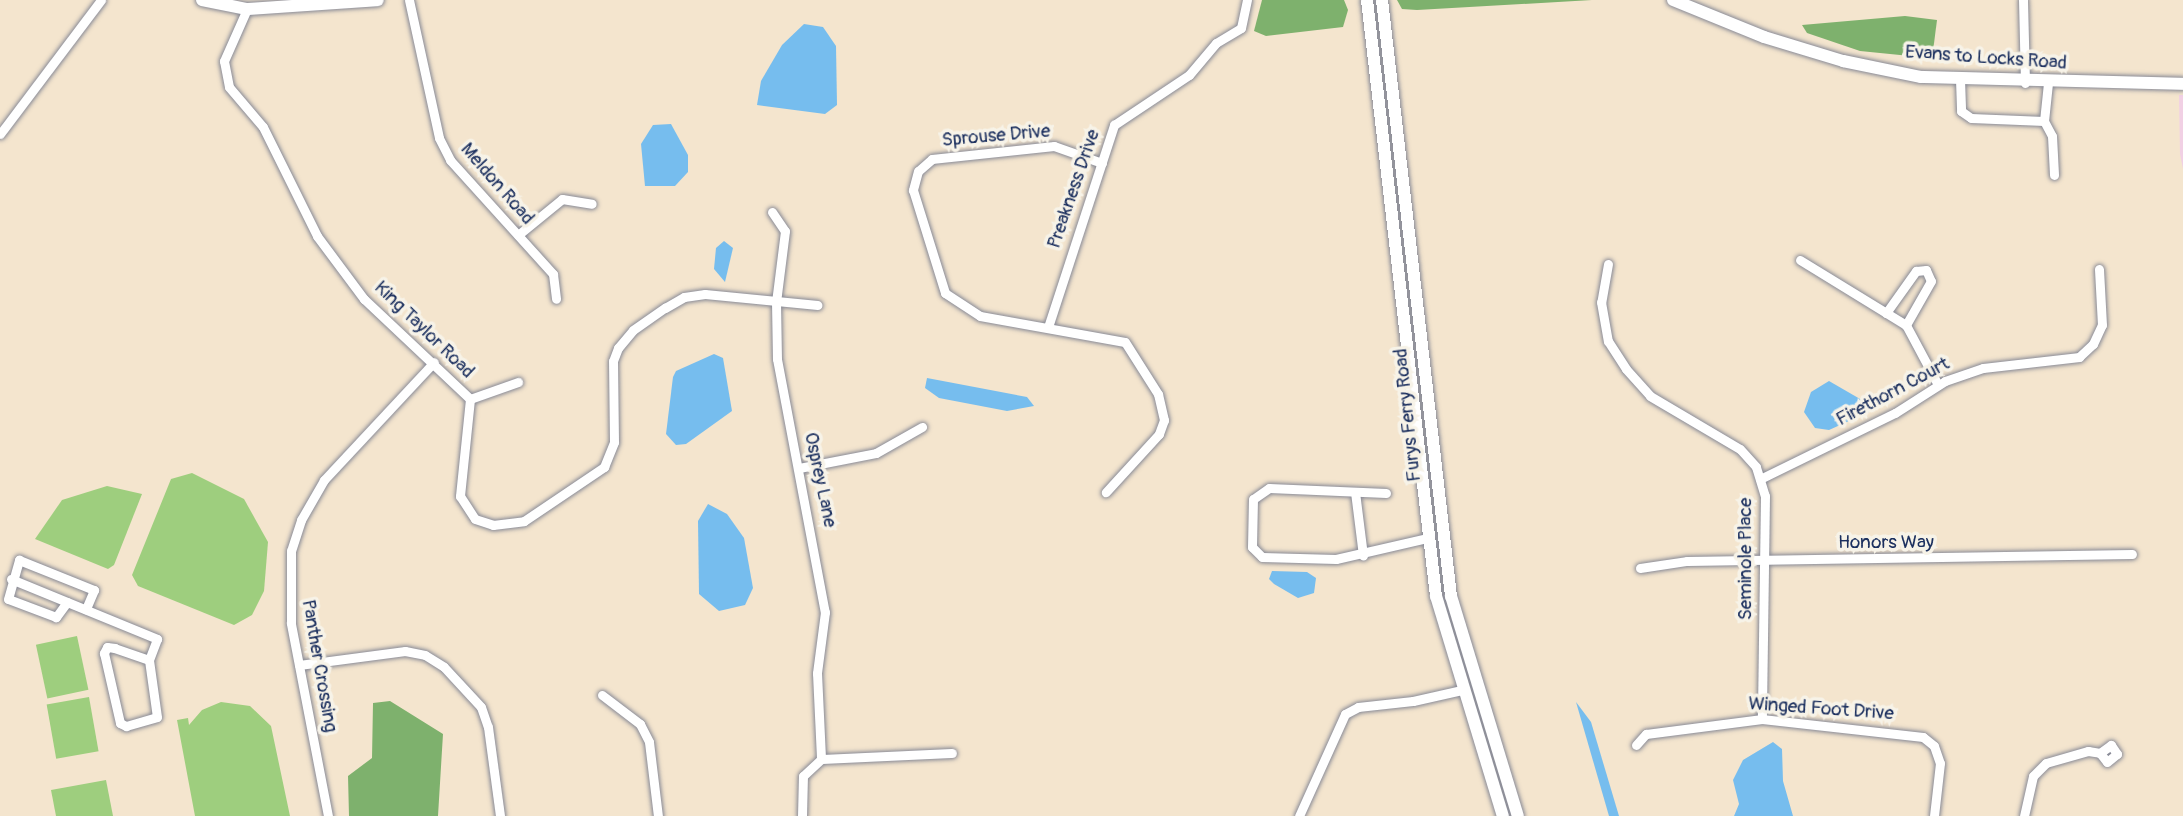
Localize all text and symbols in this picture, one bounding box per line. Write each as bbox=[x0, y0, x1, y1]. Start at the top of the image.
street label: Evans to Locks Road bbox=[1904, 41, 2068, 75]
street label: Sprouse Drive bbox=[941, 120, 1051, 152]
street label: Preakness Drive bbox=[1043, 126, 1105, 252]
street label: Meldon Road bbox=[455, 139, 539, 229]
street label: King Taylor Road bbox=[369, 277, 479, 383]
street label: Furys Ferry Road bbox=[1390, 347, 1426, 483]
street label: Firethorn Court bbox=[1832, 353, 1954, 431]
street label: Osprey Lane bbox=[799, 430, 841, 530]
street label: Seminole Place bbox=[1735, 498, 1757, 620]
street label: Honors Way bbox=[1838, 532, 1934, 554]
street label: Panther Crossing bbox=[296, 598, 342, 734]
street label: Winged Foot Drive bbox=[1747, 693, 1895, 725]

